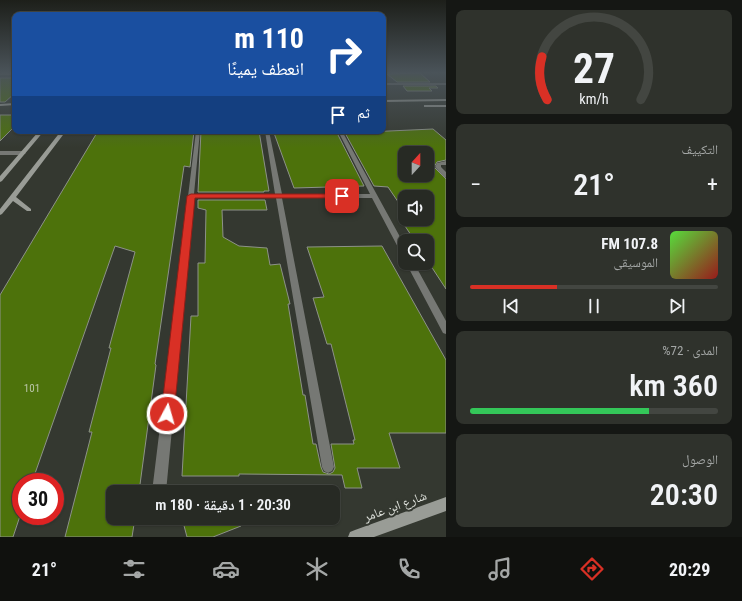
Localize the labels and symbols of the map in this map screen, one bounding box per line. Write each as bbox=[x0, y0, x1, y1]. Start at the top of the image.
north arrow bbox=[398, 146, 434, 182]
pin bbox=[325, 179, 359, 213]
house number: 101 bbox=[24, 382, 40, 395]
position arrow bbox=[146, 393, 188, 435]
speed limit sign: 30 bbox=[12, 473, 64, 525]
street label: شارع ابن عامر bbox=[360, 488, 429, 527]

